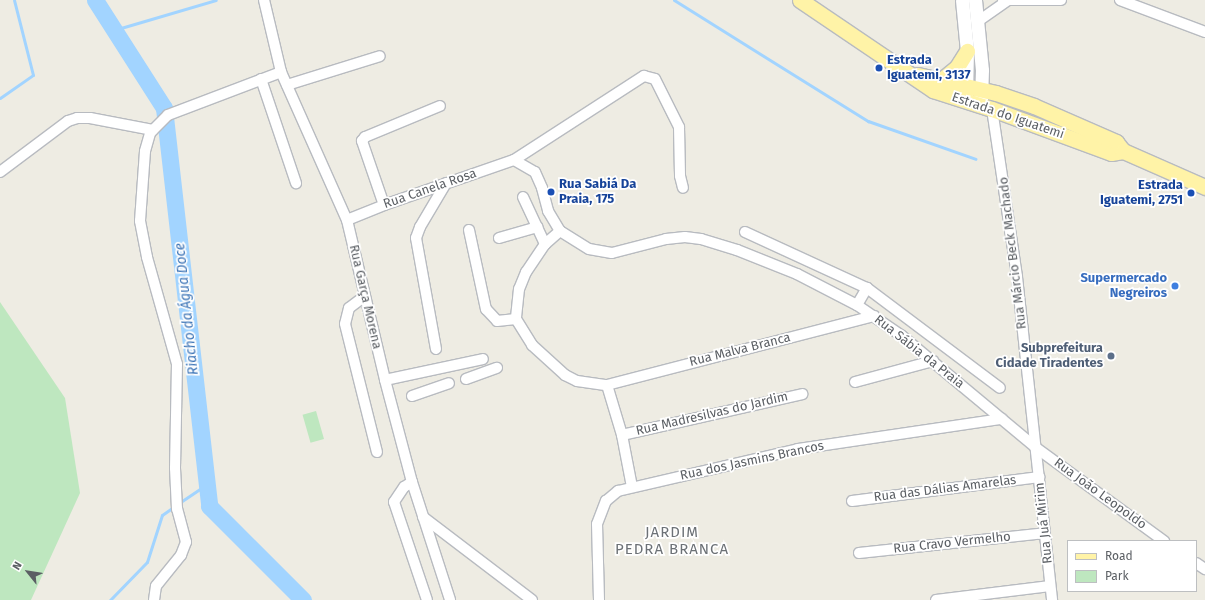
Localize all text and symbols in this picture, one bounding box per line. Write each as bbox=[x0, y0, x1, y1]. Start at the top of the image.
place label: Estrada Iguatemi, 3137 bbox=[887, 53, 970, 84]
marker: Estrada Iguatemi, 3137 bbox=[874, 63, 884, 73]
street label: Estrada do Iguatemi bbox=[950, 89, 1066, 143]
street label: Rua Canela Rosa bbox=[381, 166, 479, 212]
street label: Rua Márcio Beck Machado bbox=[996, 176, 1030, 330]
place label: Rua Sabiá Da Praia, 175 bbox=[559, 177, 636, 208]
place label: Estrada Iguatemi, 2751 bbox=[1100, 178, 1183, 209]
marker: Rua Sabiá Da Praia, 175 bbox=[546, 187, 556, 197]
marker: Estrada Iguatemi, 2751 bbox=[1186, 188, 1196, 198]
water label: Riacho da Água Doce bbox=[172, 242, 202, 376]
street label: Rua Garça Morena bbox=[345, 243, 385, 351]
place label: Supermercado Negreiros bbox=[1080, 271, 1167, 302]
marker: Supermercado Negreiros bbox=[1170, 281, 1180, 291]
street label: Rua Sábia da Praia bbox=[871, 312, 967, 392]
street label: Rua Malva Branca bbox=[688, 330, 792, 370]
place label: Subprefeitura Cidade Tiradentes bbox=[996, 341, 1103, 372]
marker: Subprefeitura Cidade Tiradentes bbox=[1106, 351, 1116, 361]
street label: Rua Madresilvas do Jardim bbox=[634, 389, 790, 439]
street label: Rua dos Jasmins Brancos bbox=[679, 438, 825, 484]
street label: Rua João Leopoldo bbox=[1051, 455, 1149, 533]
street label: Rua das Dálias Amarelas bbox=[873, 473, 1017, 505]
street label: Rua Juá Mirim bbox=[1032, 482, 1056, 564]
district label: JARDIM PEDRA BRANCA bbox=[615, 523, 729, 558]
street label: Rua Cravo Vermelho bbox=[892, 529, 1012, 557]
legend bbox=[1067, 540, 1197, 592]
text: Road bbox=[1105, 549, 1133, 563]
north arrow bbox=[8, 552, 48, 592]
text: N bbox=[10, 559, 25, 572]
text: Park bbox=[1105, 569, 1129, 583]

